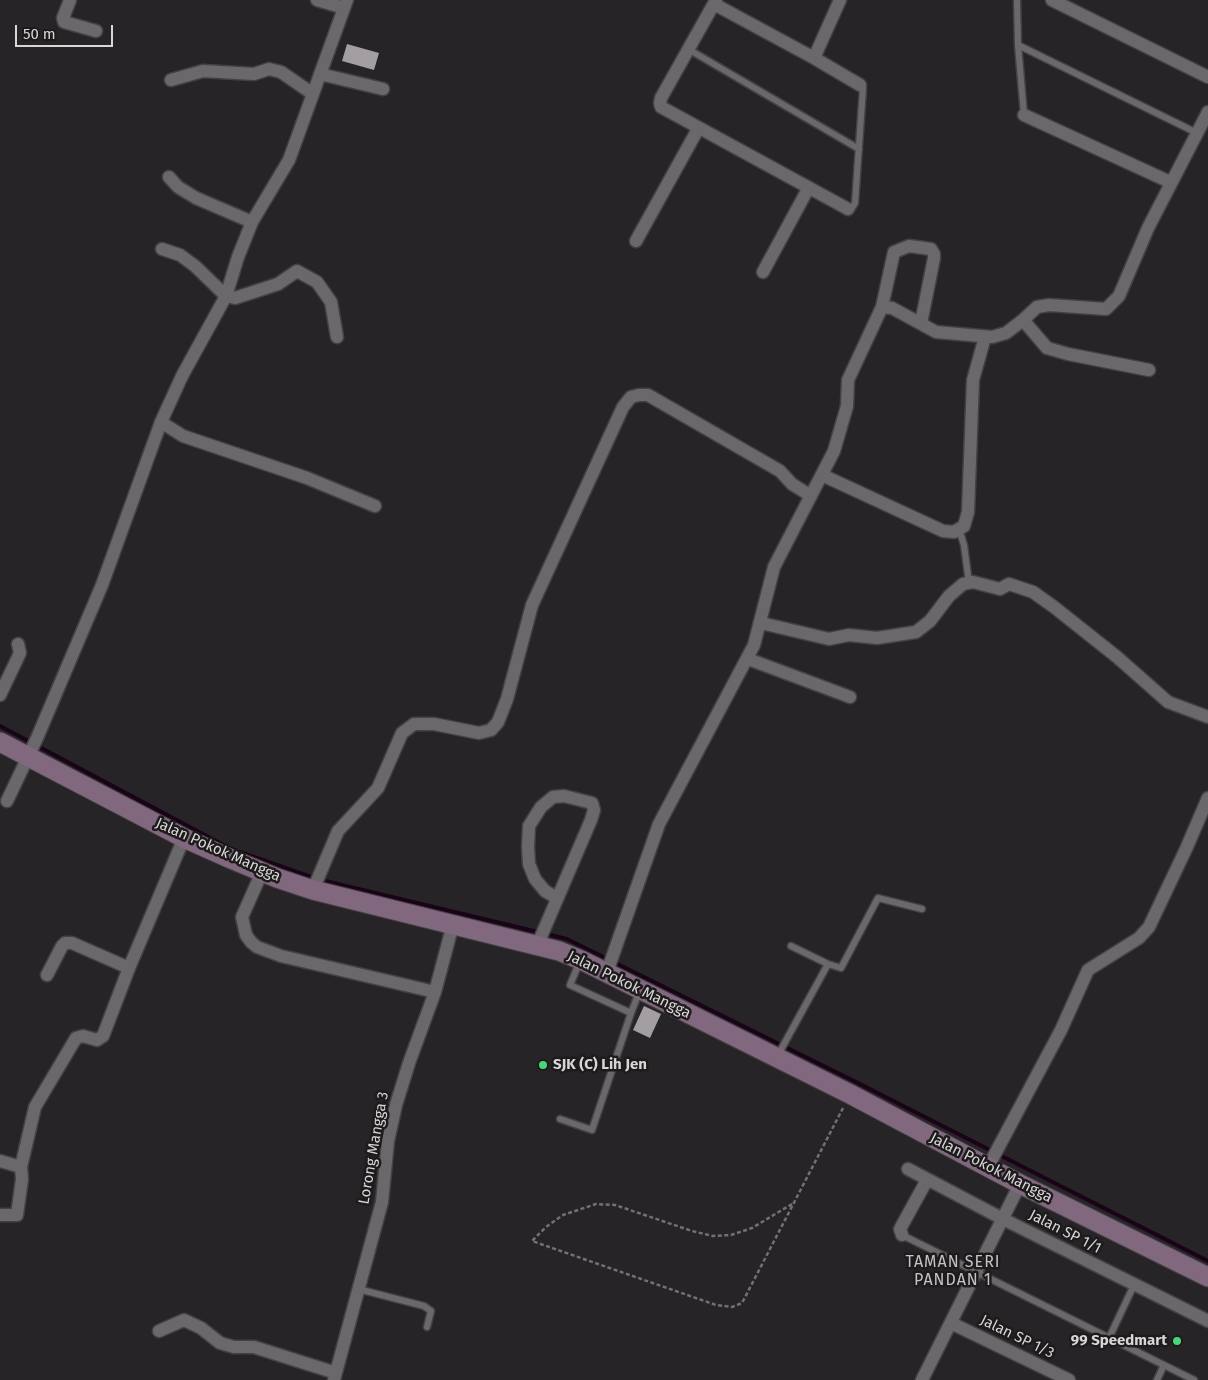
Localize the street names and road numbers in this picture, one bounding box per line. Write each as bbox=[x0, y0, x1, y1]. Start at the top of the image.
street label: Jalan Pokok Mangga bbox=[153, 814, 283, 886]
street label: Jalan Pokok Mangga bbox=[564, 947, 694, 1023]
street label: Lorong Mangga 3 bbox=[355, 1090, 393, 1206]
street label: Jalan Pokok Mangga bbox=[927, 1129, 1055, 1207]
street label: Jalan SP 1/1 bbox=[1026, 1206, 1104, 1258]
street label: Jalan SP 1/3 bbox=[977, 1311, 1057, 1363]

